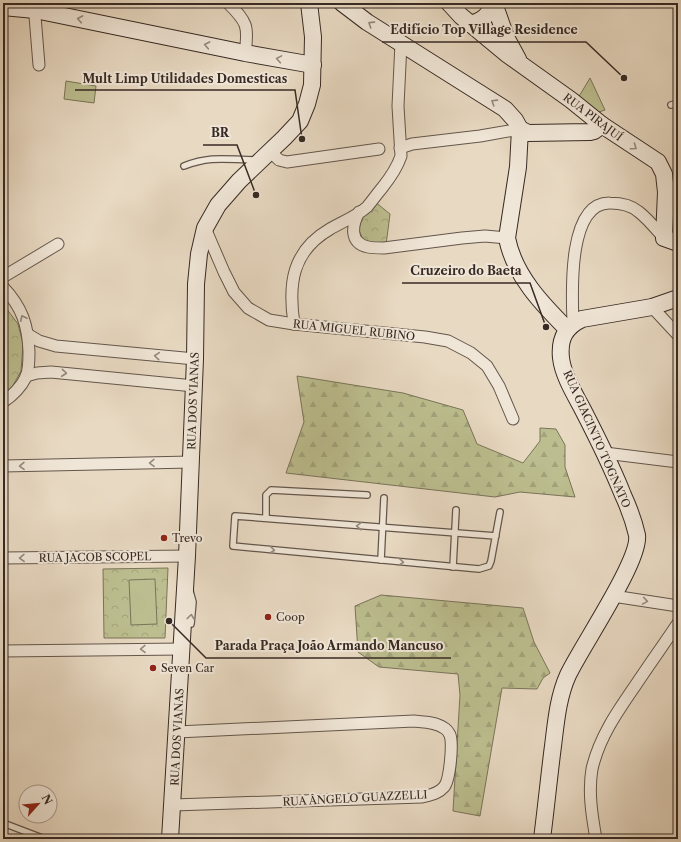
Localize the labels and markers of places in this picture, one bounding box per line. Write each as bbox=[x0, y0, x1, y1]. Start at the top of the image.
callout: Edifício Top Village Residence bbox=[382, 18, 586, 42]
callout: Mult Limp Utilidades Domesticas bbox=[75, 66, 295, 90]
callout: BR bbox=[203, 121, 237, 145]
callout: Cruzeiro do Baeta bbox=[402, 259, 530, 283]
place label: Trevo bbox=[172, 531, 203, 545]
marker: Trevo bbox=[159, 533, 169, 543]
place label: Coop bbox=[276, 610, 305, 624]
marker: Coop bbox=[263, 612, 273, 622]
callout: Parada Praça João Armando Mancuso bbox=[206, 634, 451, 658]
place label: Seven Car bbox=[161, 661, 214, 675]
marker: Seven Car bbox=[148, 663, 158, 673]

